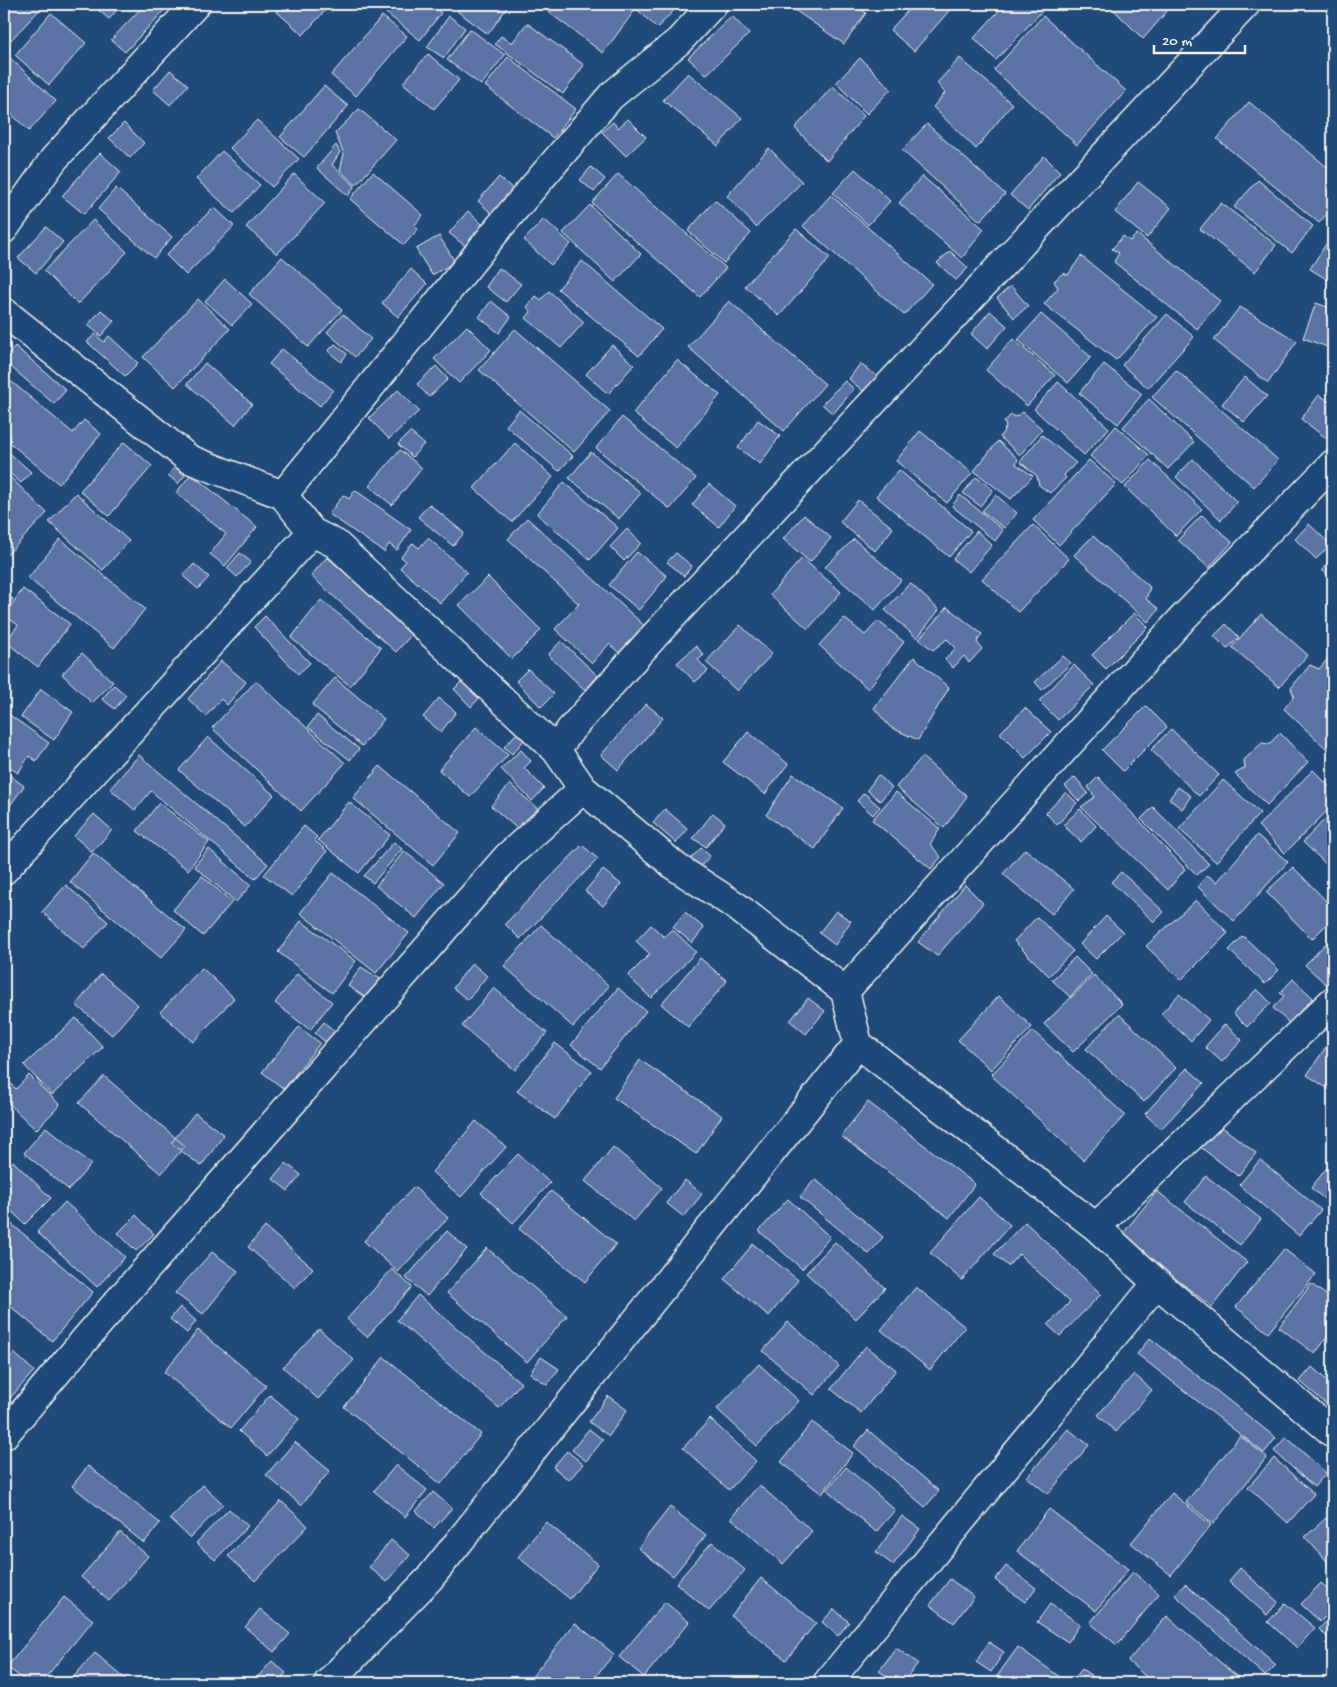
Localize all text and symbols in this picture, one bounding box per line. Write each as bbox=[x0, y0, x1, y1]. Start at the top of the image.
scale bar bbox=[1154, 22, 1246, 54]
text: 20 m bbox=[1162, 33, 1192, 51]

